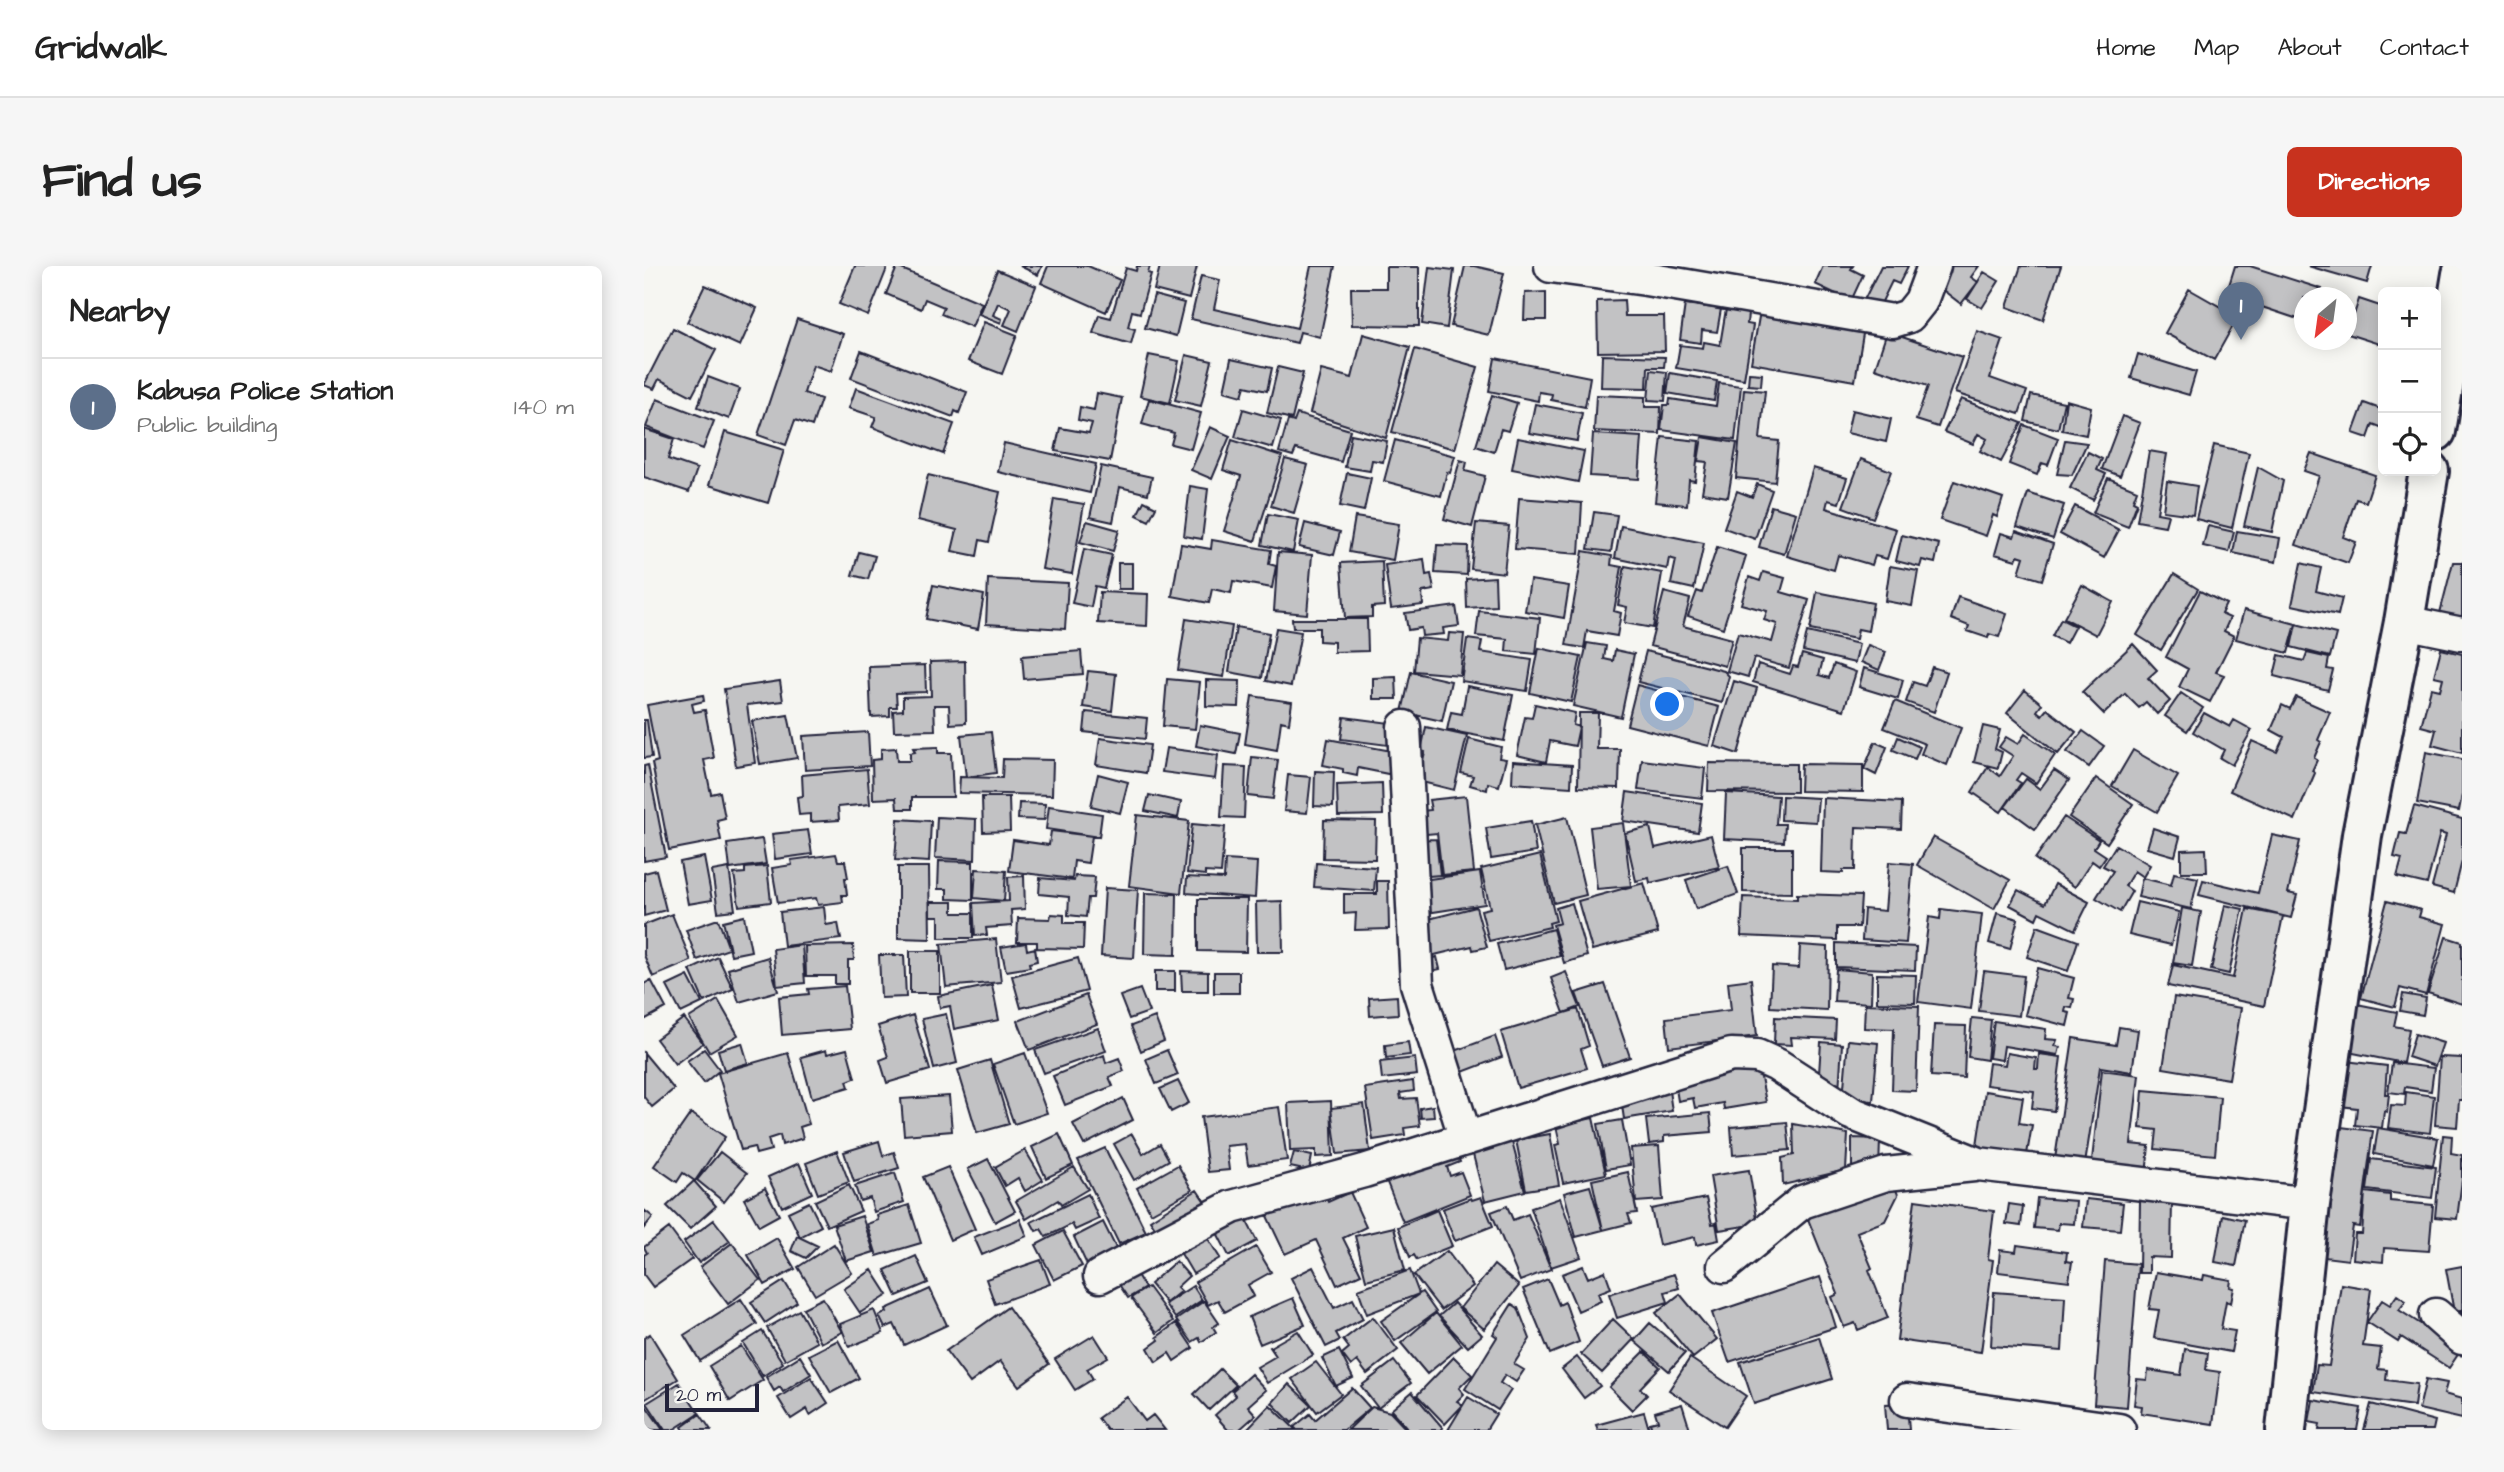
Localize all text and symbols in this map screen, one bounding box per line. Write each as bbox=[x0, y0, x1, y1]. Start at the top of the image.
text: Gridwalk bbox=[35, 25, 167, 71]
text: Home bbox=[2096, 31, 2156, 65]
text: Map bbox=[2194, 31, 2239, 65]
text: About bbox=[2277, 31, 2342, 65]
text: Contact bbox=[2380, 31, 2469, 65]
button: Directions bbox=[2287, 147, 2462, 217]
text: Find us bbox=[42, 148, 202, 216]
pin: 1 bbox=[2218, 282, 2264, 340]
north arrow bbox=[2294, 287, 2357, 350]
map controls bbox=[2378, 287, 2441, 476]
button: + bbox=[2378, 287, 2441, 350]
text: Nearby bbox=[70, 291, 170, 333]
button: − bbox=[2378, 350, 2441, 413]
text: Kabusa Police Station bbox=[137, 373, 393, 409]
text: 1 bbox=[92, 391, 94, 423]
text: 140 m bbox=[514, 391, 574, 423]
text: Public building bbox=[137, 409, 277, 441]
button: locate bbox=[2378, 413, 2441, 476]
your location bbox=[1650, 687, 1684, 721]
scale bar bbox=[665, 1381, 760, 1413]
text: 20 m bbox=[676, 1382, 721, 1409]

